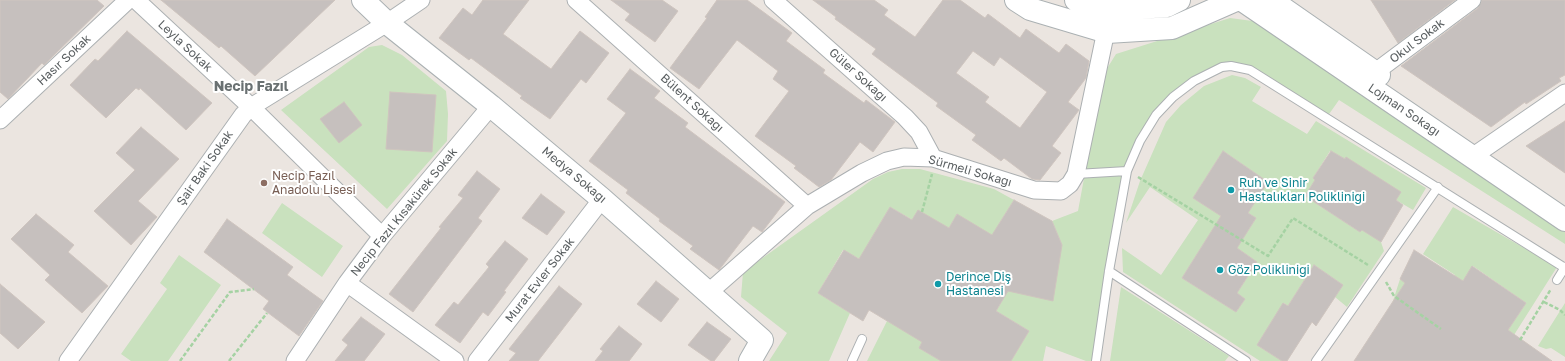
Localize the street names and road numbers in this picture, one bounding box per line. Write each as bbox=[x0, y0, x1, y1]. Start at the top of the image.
street label: Okul Sokak bbox=[1387, 16, 1447, 66]
street label: Leyla Sokak bbox=[155, 17, 215, 75]
street label: Hasır Sokak bbox=[34, 31, 94, 89]
street label: Güler Sokağı bbox=[826, 45, 890, 105]
street label: Bülent Sokağı bbox=[657, 71, 727, 135]
street label: Lojman Sokağı bbox=[1365, 81, 1443, 139]
street label: Şair Baki Sokak bbox=[174, 128, 236, 208]
street label: Medya Sokağı bbox=[539, 144, 609, 206]
street label: Necip Fazıl Kısakürek Sokak bbox=[348, 145, 460, 279]
street label: Sürmeli Sokağı bbox=[927, 152, 1013, 190]
street label: Murat Evler Sokak bbox=[502, 235, 578, 325]

